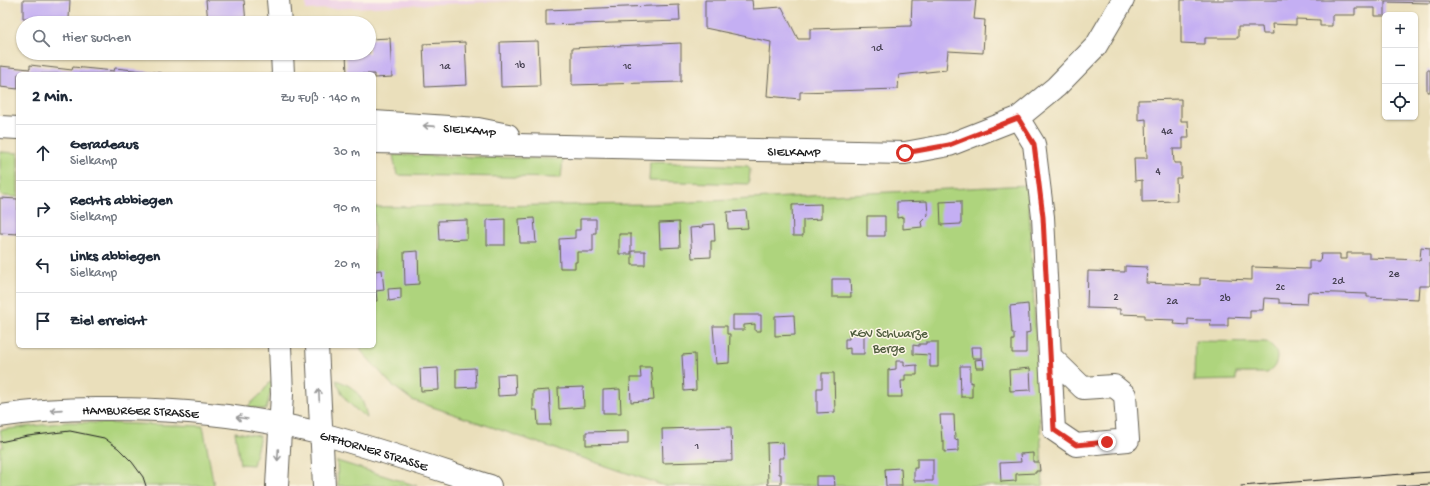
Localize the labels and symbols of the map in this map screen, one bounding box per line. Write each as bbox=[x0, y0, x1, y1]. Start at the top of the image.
house number: 1d bbox=[871, 43, 884, 55]
house number: 1b bbox=[514, 60, 525, 72]
house number: 1a bbox=[439, 61, 451, 73]
house number: 1c bbox=[622, 61, 632, 73]
one-way arrow bbox=[423, 122, 436, 129]
street label: SIELKAMP bbox=[443, 122, 498, 143]
house number: 4a bbox=[1161, 126, 1174, 138]
route start bbox=[896, 144, 914, 162]
street label: SIELKAMP bbox=[767, 145, 821, 161]
house number: 4 bbox=[1155, 166, 1161, 178]
house number: 2e bbox=[1388, 269, 1400, 281]
house number: 2d bbox=[1332, 276, 1345, 288]
house number: 2c bbox=[1275, 282, 1286, 294]
house number: 2 bbox=[1113, 292, 1119, 304]
house number: 2b bbox=[1219, 293, 1231, 305]
house number: 2a bbox=[1166, 296, 1179, 308]
park label: KGV Schwarze Berge bbox=[850, 327, 928, 357]
one-way arrow bbox=[316, 389, 323, 402]
street label: HAMBURGER STRASSE bbox=[82, 404, 200, 423]
one-way arrow bbox=[50, 406, 63, 413]
one-way arrow bbox=[235, 414, 248, 422]
street label: GIFHORNER STRASSE bbox=[318, 429, 430, 476]
route end bbox=[1098, 433, 1116, 451]
house number: 1 bbox=[694, 441, 699, 453]
one-way arrow bbox=[275, 448, 282, 461]

